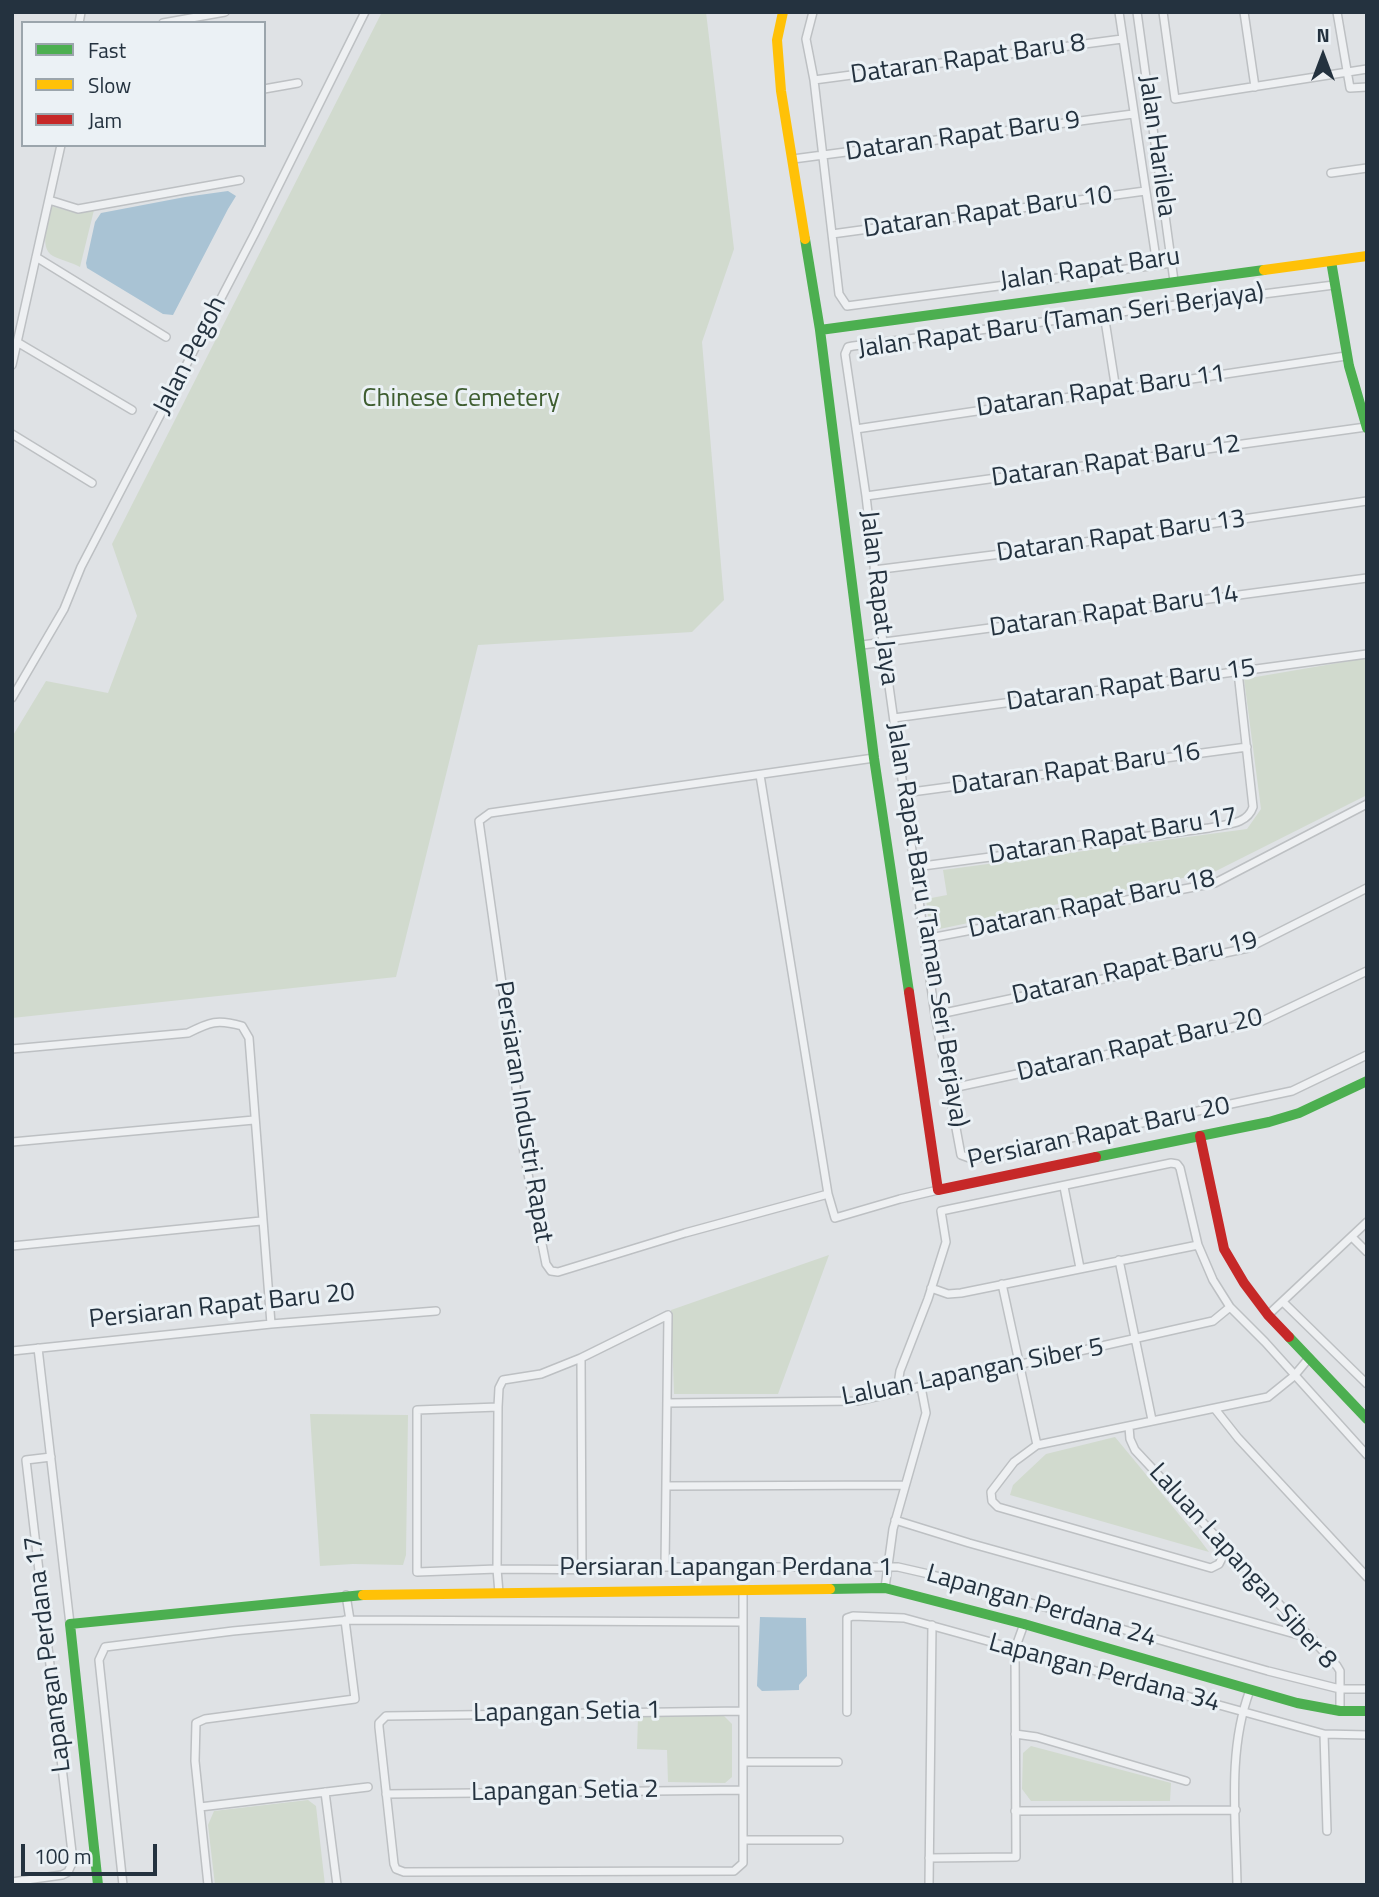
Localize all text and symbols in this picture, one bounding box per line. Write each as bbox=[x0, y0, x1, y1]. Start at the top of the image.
text: N bbox=[1316, 20, 1330, 49]
legend bbox=[21, 21, 266, 147]
north arrow bbox=[1288, 21, 1358, 91]
street label: Dataran Rapat Baru 8 bbox=[849, 28, 1087, 92]
text: Fast bbox=[88, 34, 126, 66]
text: Slow bbox=[88, 69, 131, 101]
street label: Jalan Harilela bbox=[1131, 73, 1181, 219]
text: Jam bbox=[88, 104, 122, 136]
street label: Dataran Rapat Baru 9 bbox=[844, 105, 1082, 169]
street label: Dataran Rapat Baru 10 bbox=[862, 180, 1114, 246]
street label: Jalan Rapat Baru bbox=[998, 242, 1182, 298]
street label: Jalan Rapat Baru (Taman Seri Berjaya) bbox=[856, 278, 1266, 366]
street label: Jalan Pegoh bbox=[148, 292, 234, 420]
street label: Dataran Rapat Baru 11 bbox=[975, 359, 1227, 425]
park label: Chinese Cemetery bbox=[362, 384, 560, 416]
street label: Dataran Rapat Baru 12 bbox=[990, 429, 1242, 495]
street label: Dataran Rapat Baru 13 bbox=[995, 504, 1247, 570]
street label: Jalan Rapat Jaya bbox=[852, 509, 904, 687]
street label: Dataran Rapat Baru 14 bbox=[988, 579, 1240, 645]
street label: Dataran Rapat Baru 15 bbox=[1005, 653, 1257, 719]
street label: Jalan Rapat Baru (Taman Seri Berjaya) bbox=[879, 720, 973, 1130]
street label: Dataran Rapat Baru 16 bbox=[950, 737, 1202, 803]
street label: Dataran Rapat Baru 17 bbox=[987, 802, 1239, 872]
street label: Dataran Rapat Baru 18 bbox=[966, 864, 1218, 946]
street label: Dataran Rapat Baru 19 bbox=[1009, 926, 1261, 1012]
street label: Persiaran Industri Rapat bbox=[486, 979, 558, 1245]
street label: Dataran Rapat Baru 20 bbox=[1014, 1003, 1266, 1089]
street label: Persiaran Rapat Baru 20 bbox=[965, 1091, 1233, 1177]
street label: Persiaran Rapat Baru 20 bbox=[87, 1278, 357, 1336]
street label: Laluan Lapangan Siber 5 bbox=[839, 1332, 1107, 1414]
street label: Laluan Lapangan Siber 8 bbox=[1141, 1458, 1343, 1676]
street label: Lapangan Perdana 17 bbox=[19, 1534, 79, 1774]
street label: Persiaran Lapangan Perdana 1 bbox=[559, 1553, 893, 1585]
street label: Lapangan Perdana 24 bbox=[922, 1559, 1160, 1655]
street label: Lapangan Perdana 34 bbox=[985, 1628, 1223, 1720]
street label: Lapangan Setia 1 bbox=[473, 1696, 661, 1730]
street label: Lapangan Setia 2 bbox=[471, 1775, 659, 1809]
scale bar bbox=[24, 1830, 161, 1874]
text: 100 m bbox=[34, 1840, 91, 1872]

